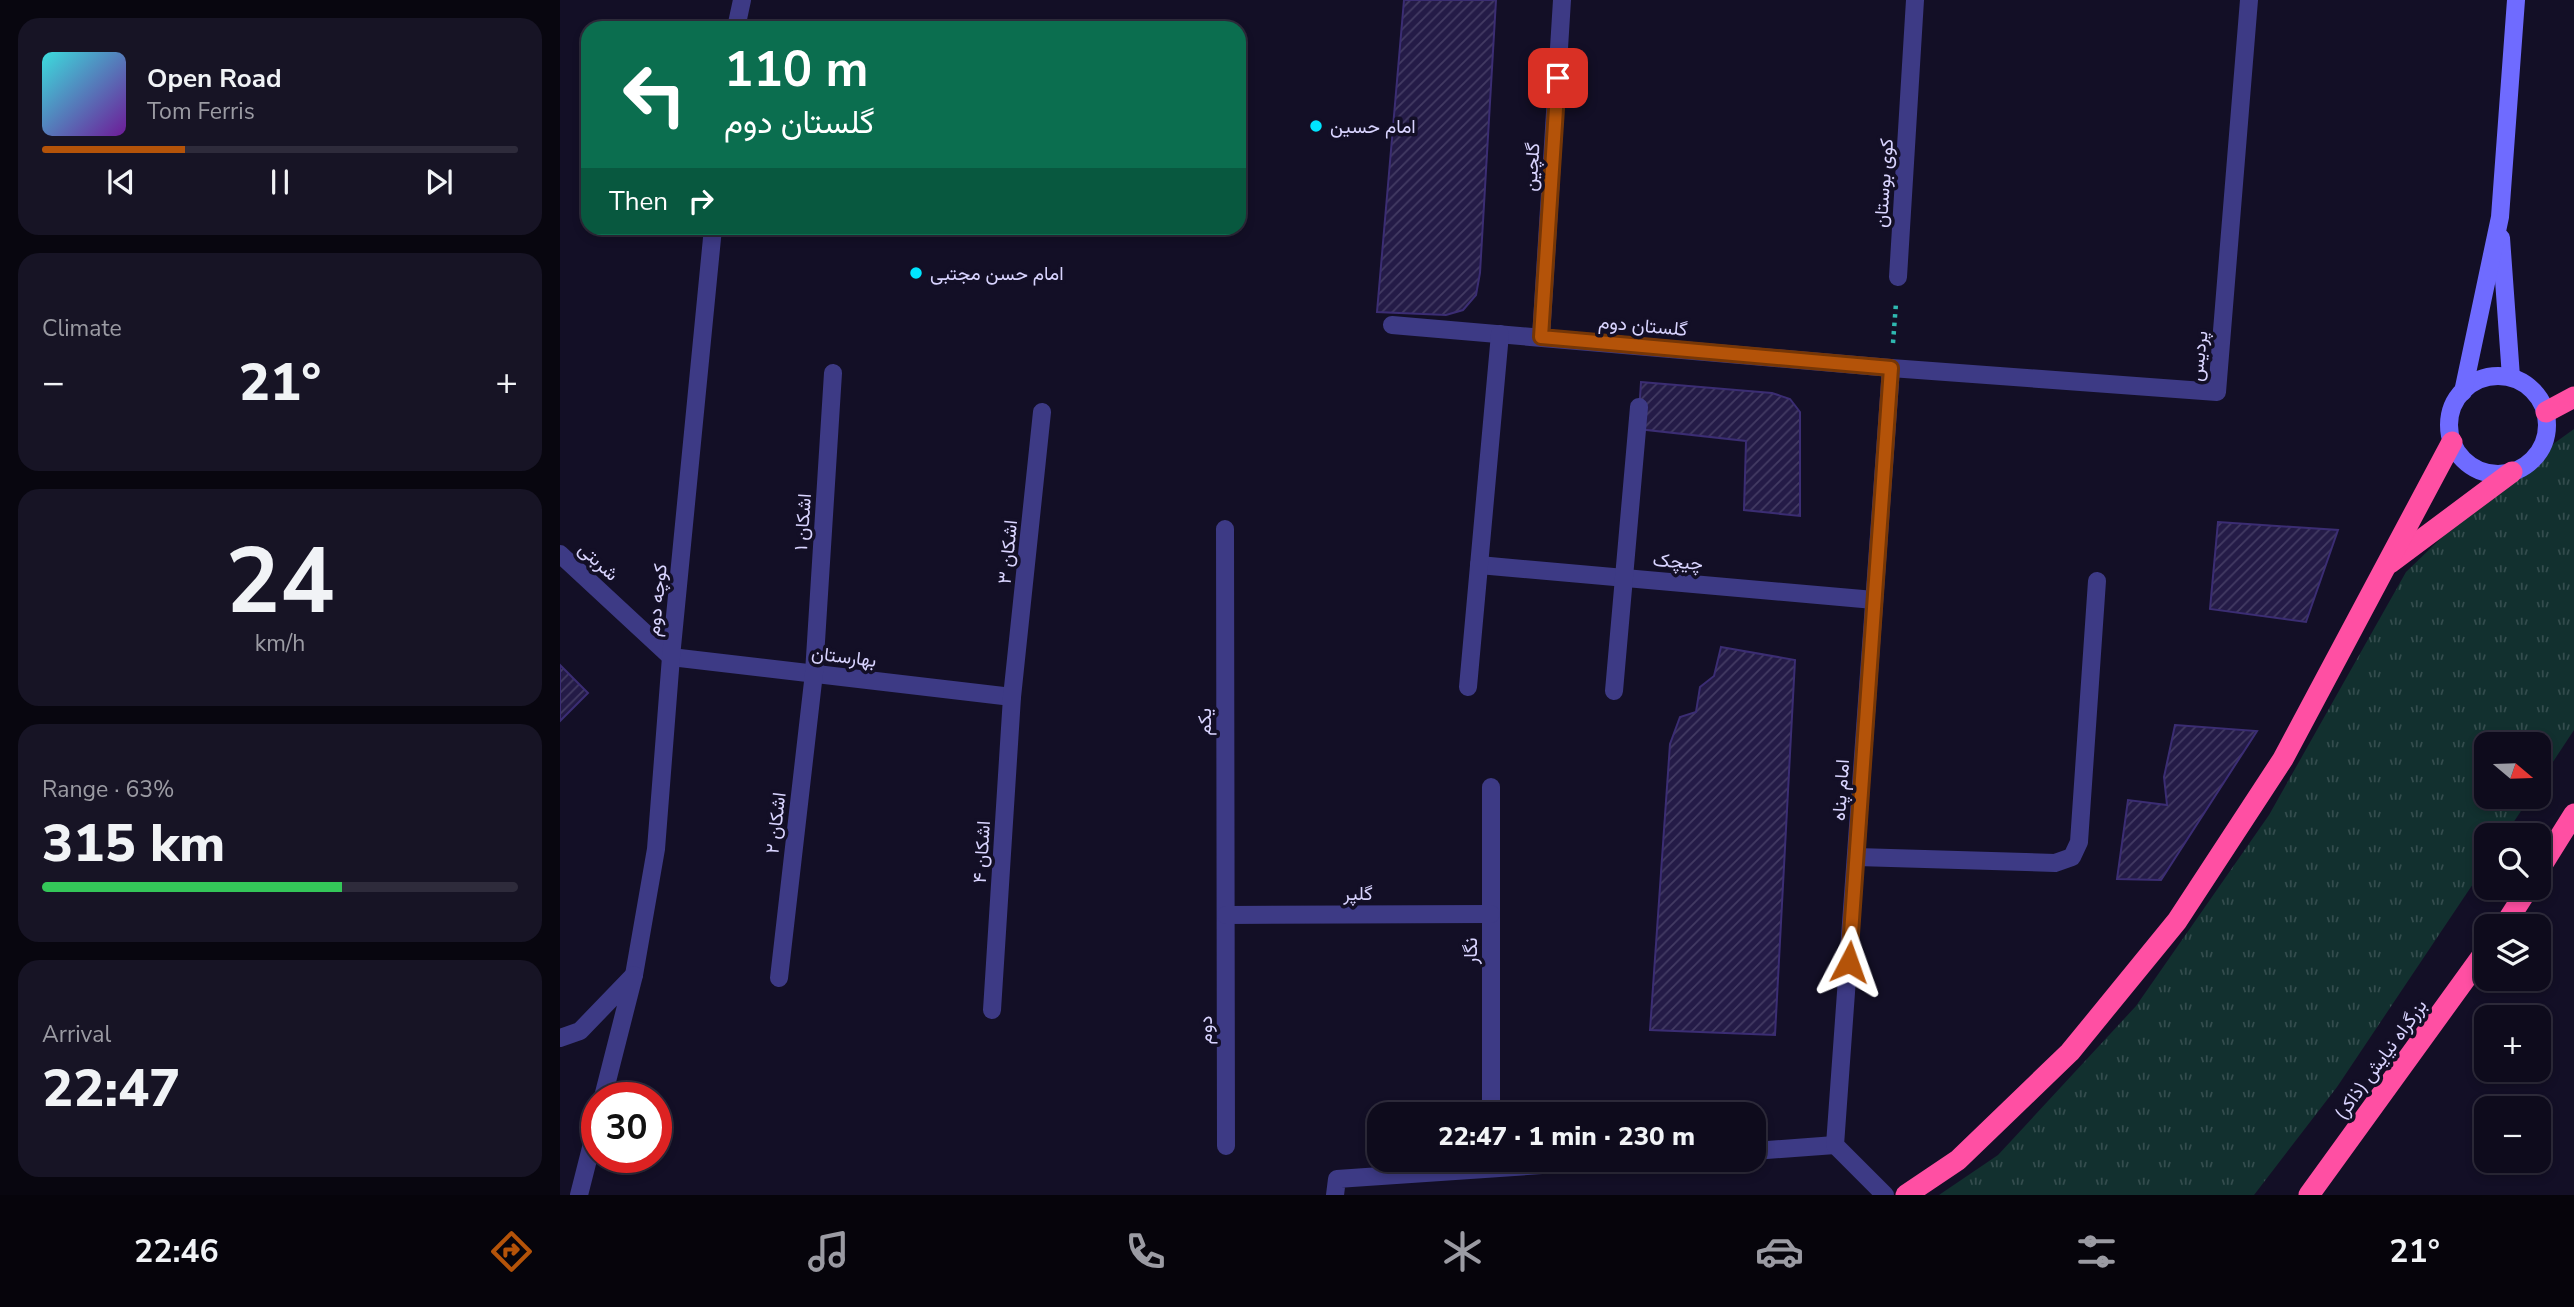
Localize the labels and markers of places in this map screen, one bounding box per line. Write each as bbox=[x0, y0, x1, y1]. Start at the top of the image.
pin bbox=[1528, 48, 1588, 108]
place label: امام حسین bbox=[1330, 114, 1416, 140]
marker: امام حسین bbox=[1308, 118, 1324, 134]
place label: امام حسن مجتبی bbox=[930, 261, 1064, 287]
marker: امام حسن مجتبی bbox=[908, 265, 924, 281]

